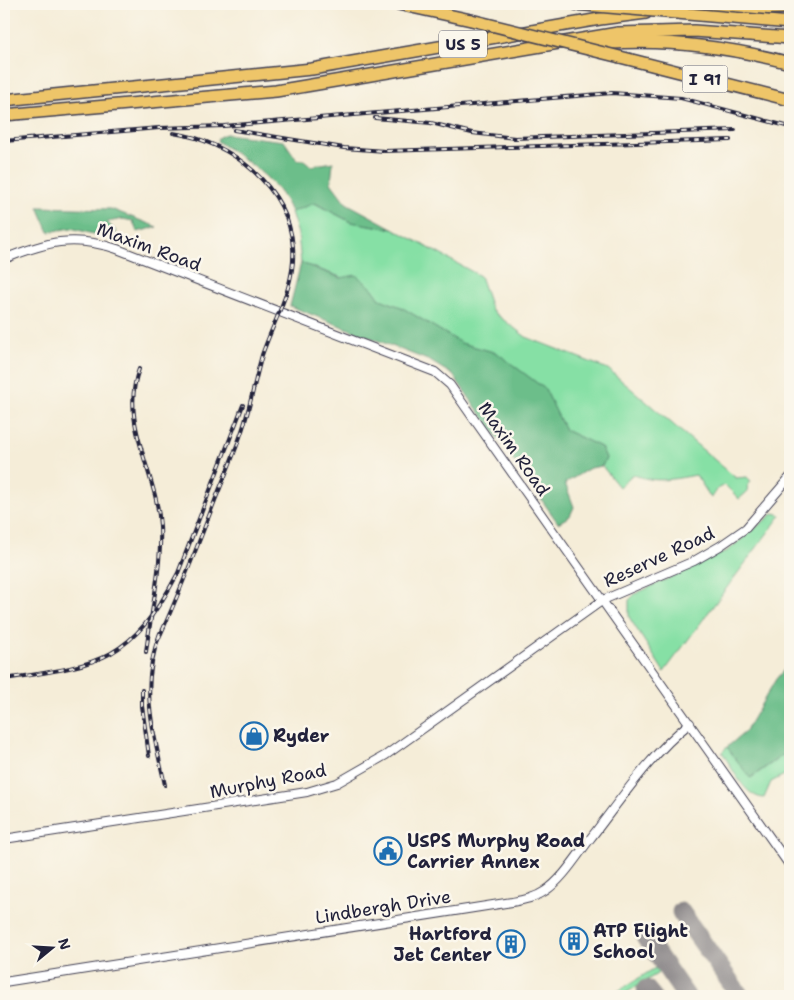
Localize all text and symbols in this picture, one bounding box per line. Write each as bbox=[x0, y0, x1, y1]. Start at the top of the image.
road number: US 5 bbox=[439, 31, 487, 58]
road number: I 91 bbox=[682, 66, 728, 92]
street label: Maxim Road bbox=[93, 217, 205, 277]
street label: Maxim Road bbox=[473, 397, 555, 501]
street label: Reserve Road bbox=[600, 521, 718, 593]
shop icon: Ryder bbox=[239, 721, 269, 751]
place label: Ryder bbox=[273, 724, 330, 748]
street label: Murphy Road bbox=[208, 758, 328, 804]
place label: USPS Murphy Road Carrier Annex bbox=[407, 829, 585, 874]
public building icon: USPS Murphy Road Carrier Annex bbox=[373, 836, 403, 866]
street label: Lindbergh Drive bbox=[313, 884, 453, 930]
place label: ATP Flight School bbox=[593, 919, 688, 964]
north arrow bbox=[28, 922, 78, 972]
place label: Hartford Jet Center bbox=[393, 922, 492, 967]
building icon: ATP Flight School bbox=[559, 926, 589, 956]
building icon: Hartford Jet Center bbox=[496, 929, 526, 959]
text: N bbox=[54, 936, 75, 952]

